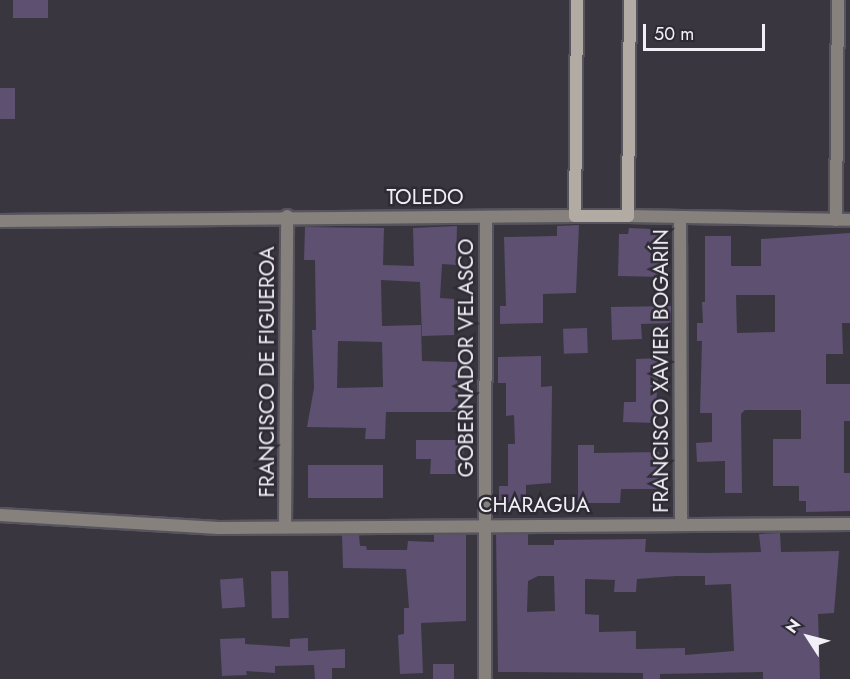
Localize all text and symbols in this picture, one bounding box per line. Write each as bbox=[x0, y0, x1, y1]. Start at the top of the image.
scale bar bbox=[646, 12, 768, 50]
text: 50 m bbox=[654, 21, 694, 47]
street label: TOLEDO bbox=[386, 184, 464, 210]
street label: FRANCISCO XAVIER BOGARÍN bbox=[648, 229, 674, 513]
street label: GOBERNADOR VELASCO bbox=[453, 239, 479, 477]
street label: FRANCISCO DE FIGUEROA bbox=[254, 246, 280, 498]
street label: CHARAGUA bbox=[478, 492, 590, 518]
north arrow bbox=[778, 607, 838, 667]
text: N bbox=[780, 614, 806, 638]

